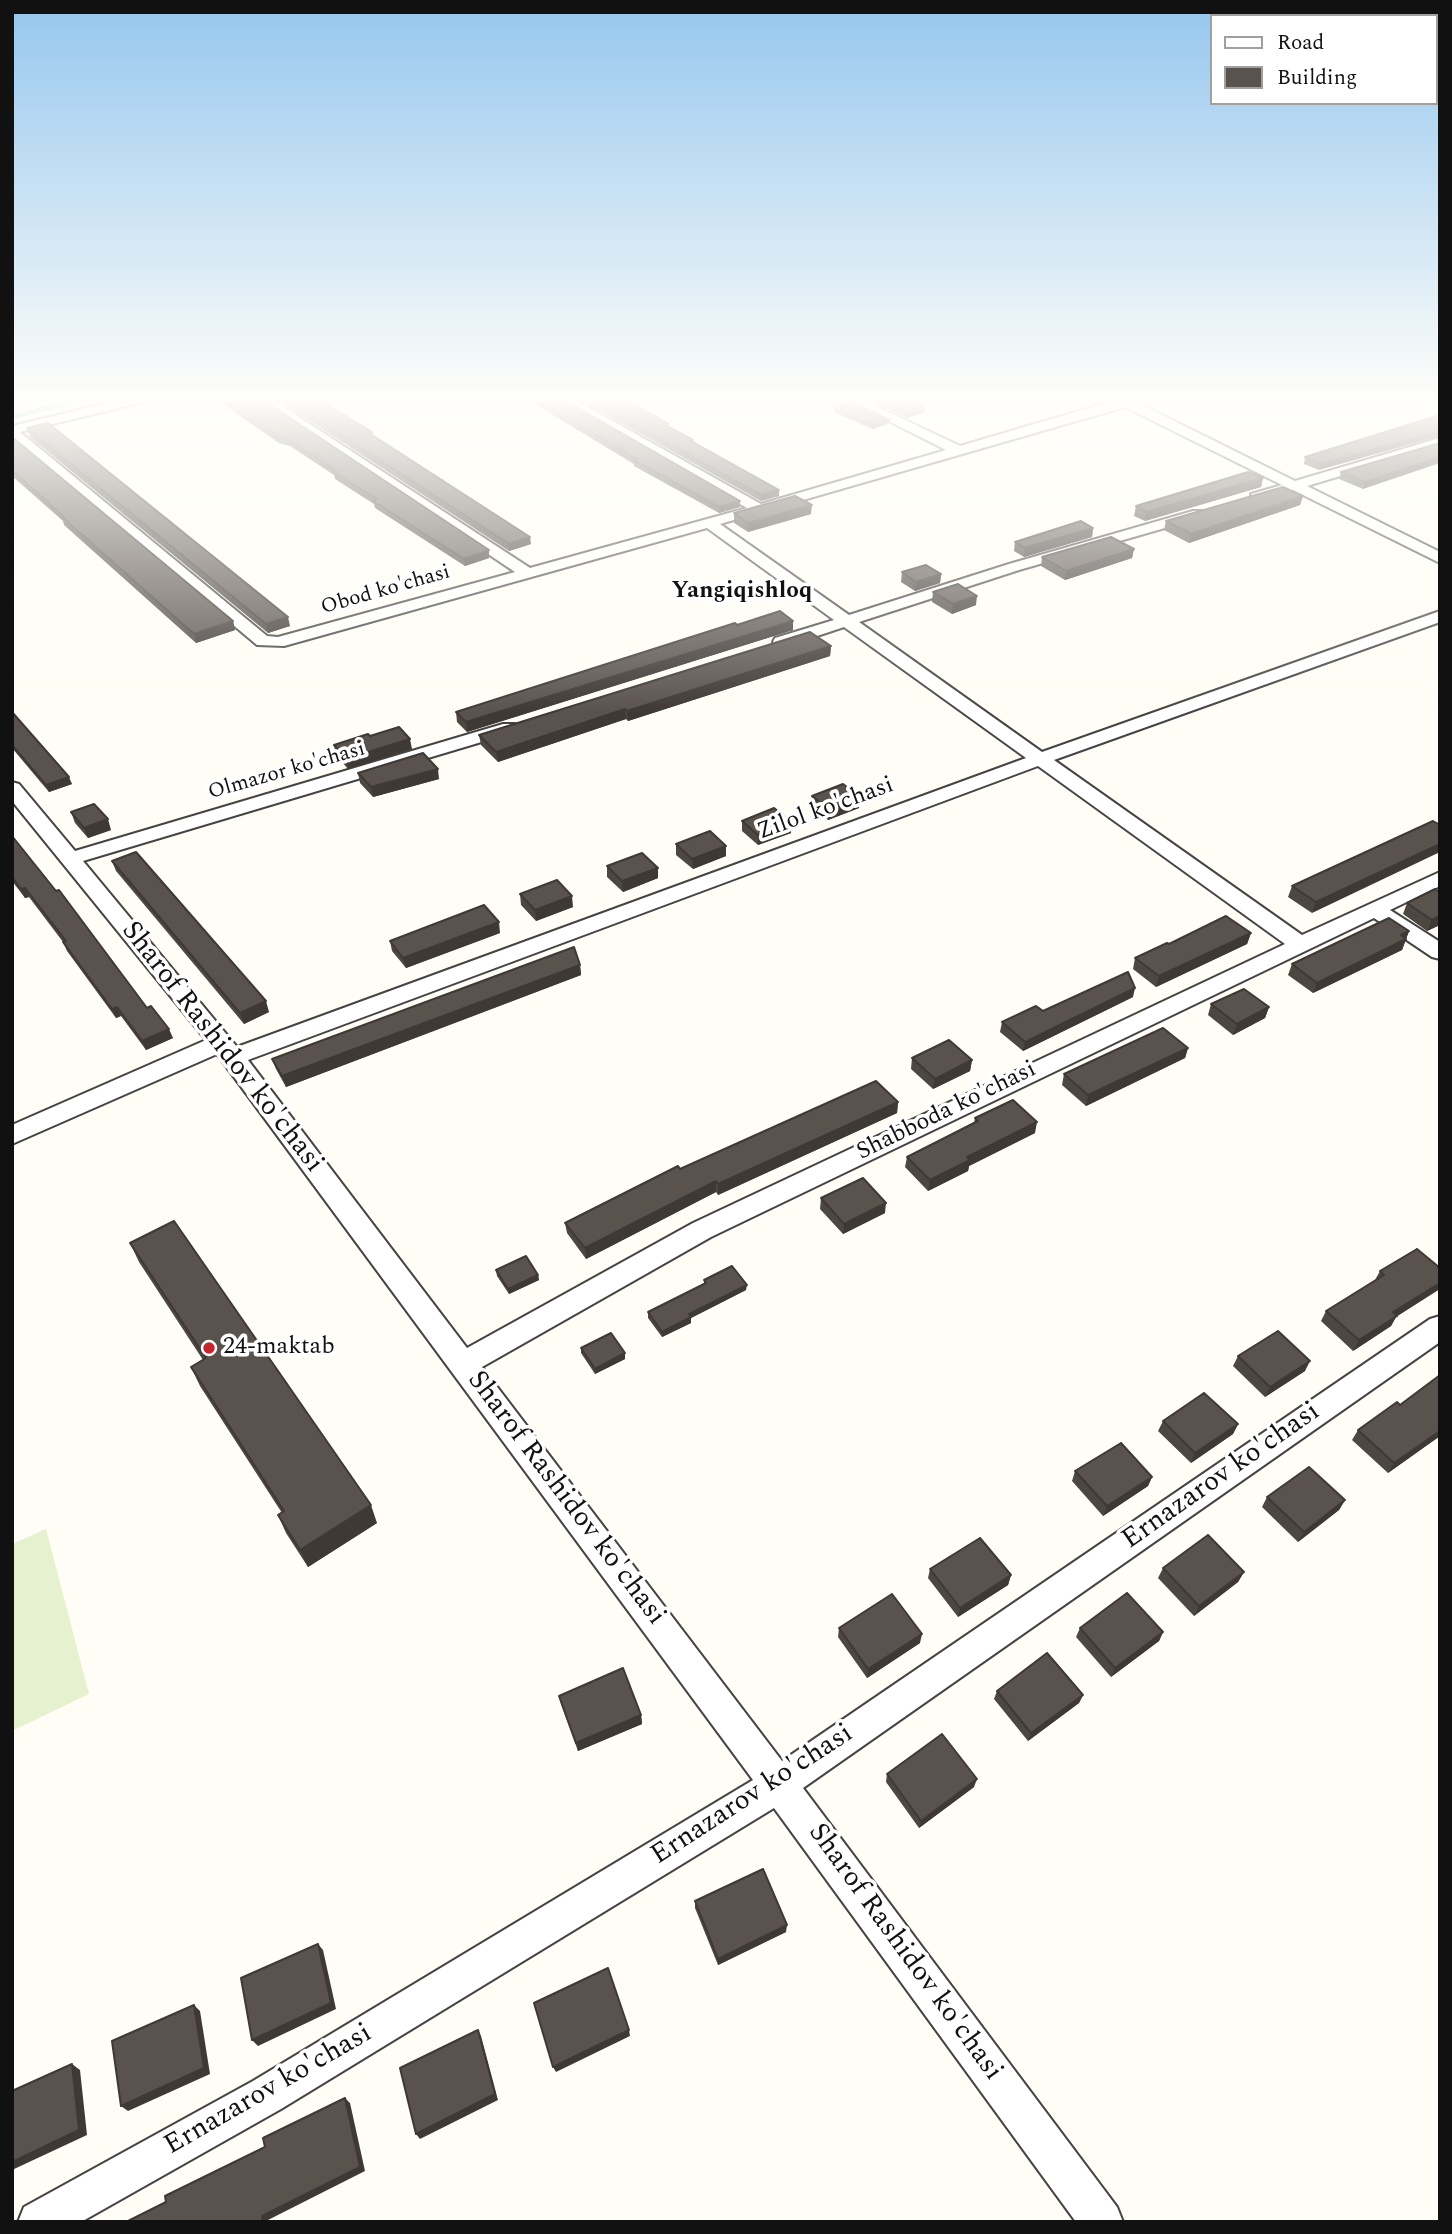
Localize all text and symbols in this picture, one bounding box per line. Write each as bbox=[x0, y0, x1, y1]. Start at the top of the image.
legend bbox=[1210, 14, 1438, 105]
text: Road bbox=[1277, 27, 1324, 59]
text: Building bbox=[1277, 62, 1357, 94]
street label: Obod ko'chasi bbox=[318, 561, 454, 621]
district label: Yangiqishloq bbox=[672, 578, 812, 606]
street label: Olmazor ko'chasi bbox=[206, 738, 368, 806]
street label: Zilol ko'chasi bbox=[754, 772, 898, 848]
street label: Sharof Rashidov ko'chasi bbox=[112, 916, 330, 1180]
street label: Shabboda ko'chasi bbox=[853, 1056, 1041, 1168]
place label: 24-maktab bbox=[223, 1334, 335, 1362]
marker: 24-maktab bbox=[201, 1340, 217, 1356]
street label: Sharof Rashidov ko'chasi bbox=[458, 1365, 672, 1633]
street label: Ernazarov ko'chasi bbox=[1116, 1396, 1328, 1558]
street label: Ernazarov ko'chasi bbox=[646, 1718, 860, 1874]
street label: Sharof Rashidov ko'chasi bbox=[799, 1818, 1009, 2088]
street label: Ernazarov ko'chasi bbox=[159, 2018, 379, 2164]

